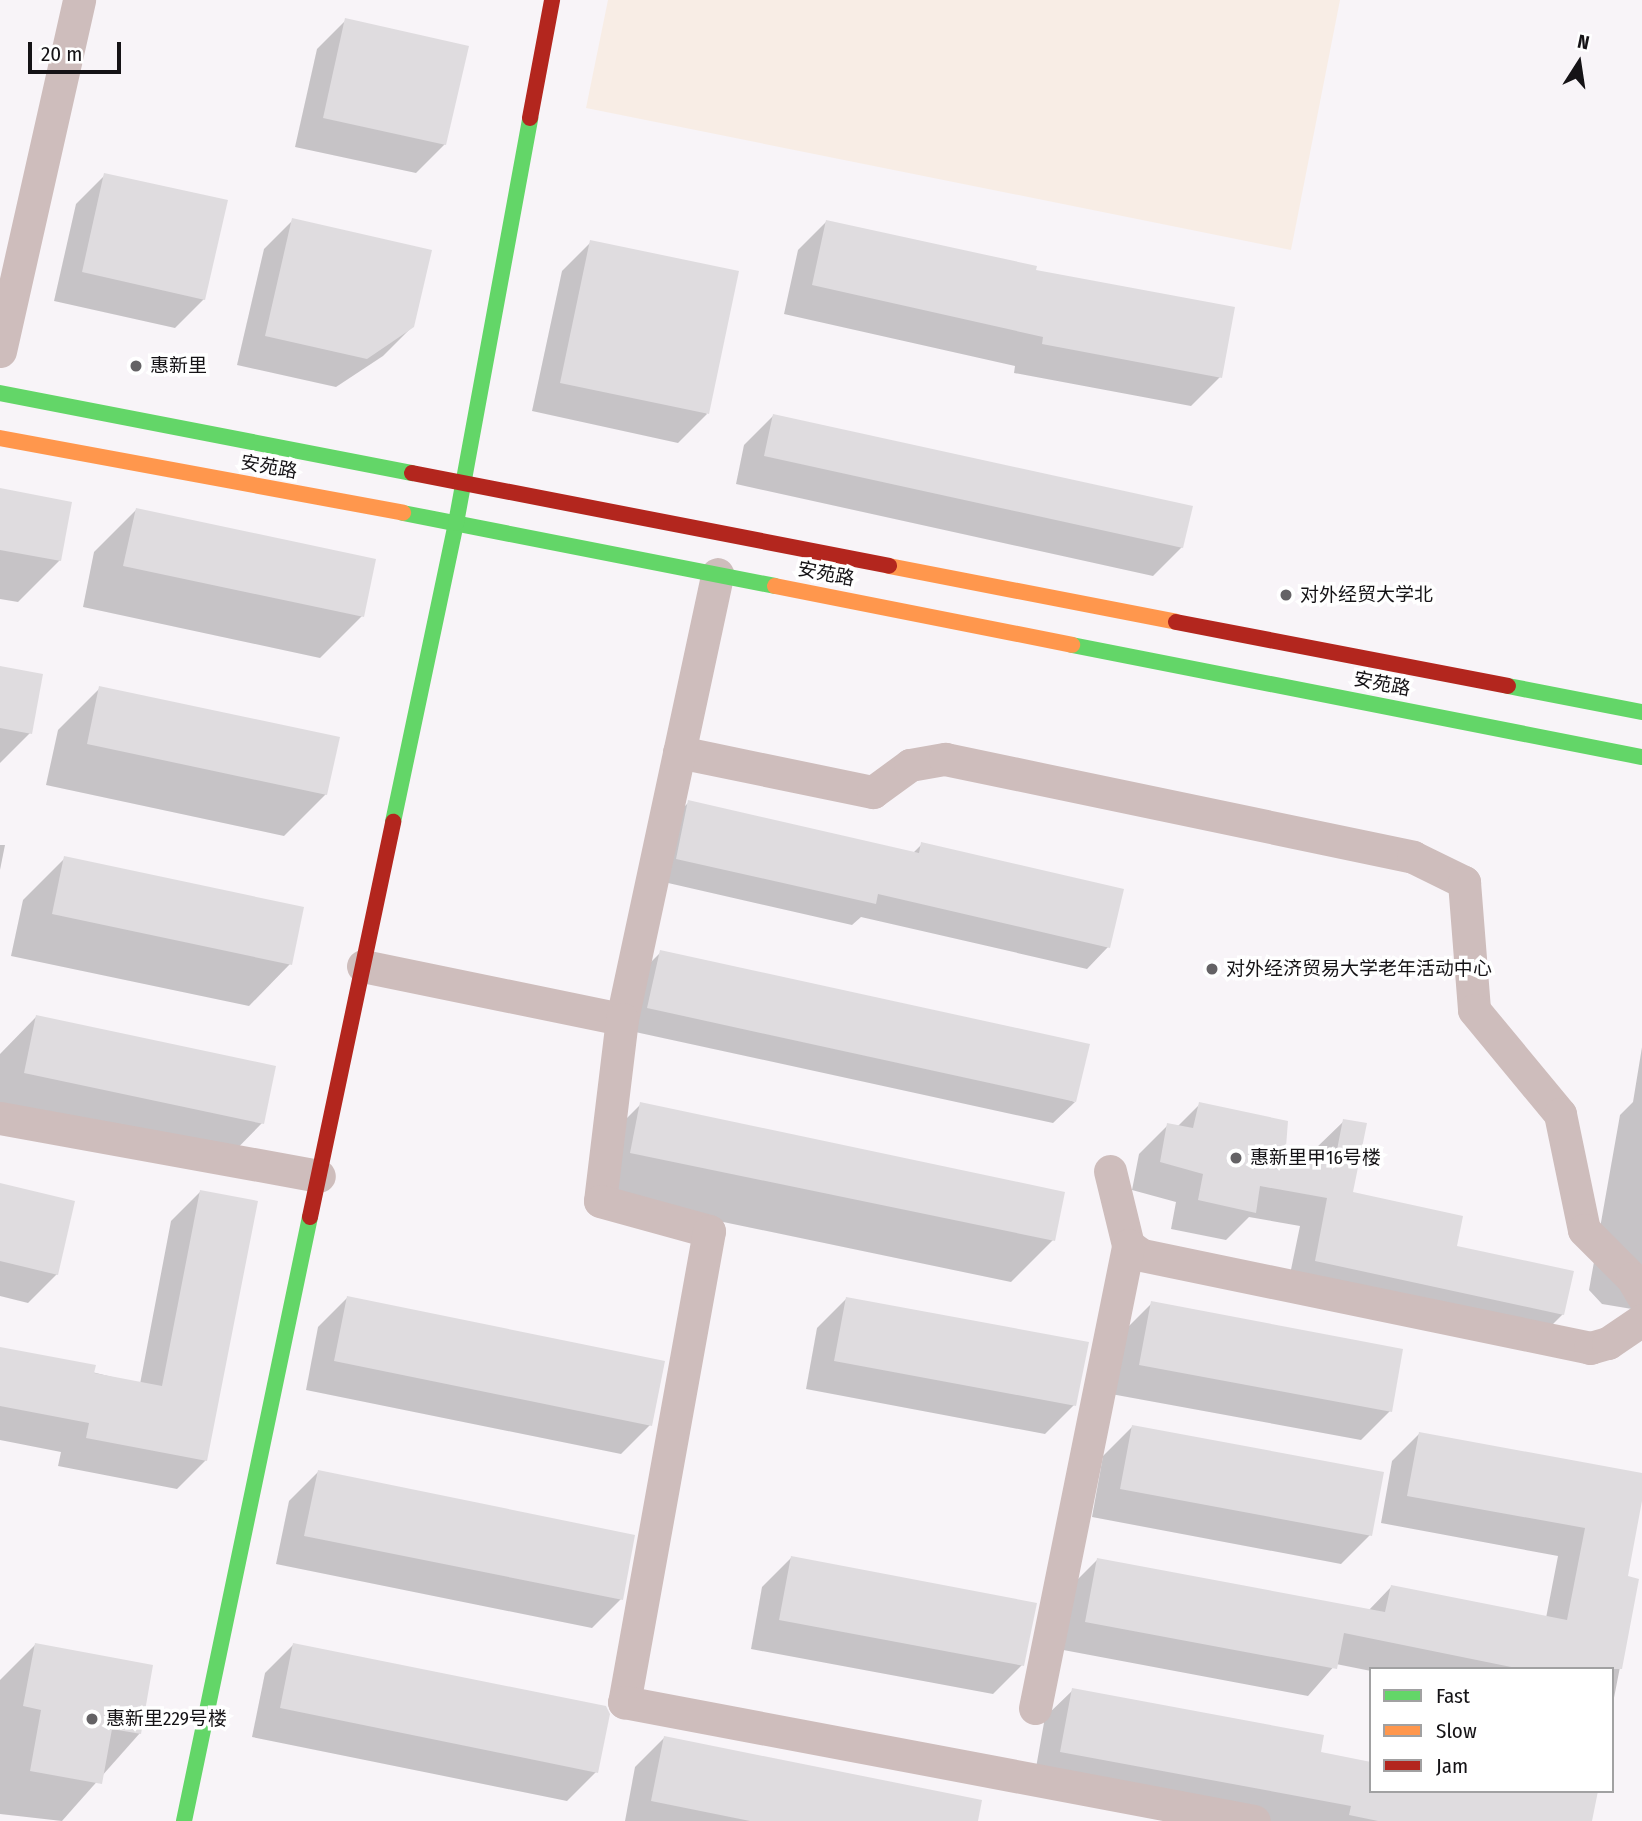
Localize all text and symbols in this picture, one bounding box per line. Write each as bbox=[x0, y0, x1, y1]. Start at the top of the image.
scale bar bbox=[32, 28, 124, 72]
north arrow bbox=[1544, 28, 1614, 98]
text: N bbox=[1576, 30, 1591, 54]
text: 20 m bbox=[41, 41, 82, 67]
place label: 惠新里 bbox=[150, 355, 207, 377]
marker: 惠新里 bbox=[128, 358, 144, 374]
street label: 安苑路 bbox=[239, 451, 299, 483]
street label: 安苑路 bbox=[796, 557, 856, 591]
place label: 对外经贸大学北 bbox=[1300, 584, 1433, 606]
marker: 对外经贸大学北 bbox=[1278, 587, 1294, 603]
street label: 安苑路 bbox=[1352, 667, 1412, 701]
place label: 对外经济贸易大学老年活动中心 bbox=[1226, 958, 1492, 980]
marker: 对外经济贸易大学老年活动中心 bbox=[1204, 961, 1220, 977]
place label: 惠新里甲16号楼 bbox=[1250, 1147, 1381, 1169]
marker: 惠新里甲16号楼 bbox=[1228, 1150, 1244, 1166]
legend bbox=[1369, 1667, 1614, 1793]
text: Fast bbox=[1436, 1683, 1470, 1709]
place label: 惠新里229号楼 bbox=[106, 1708, 227, 1730]
marker: 惠新里229号楼 bbox=[84, 1711, 100, 1727]
text: Slow bbox=[1436, 1718, 1477, 1744]
text: Jam bbox=[1436, 1753, 1468, 1779]

